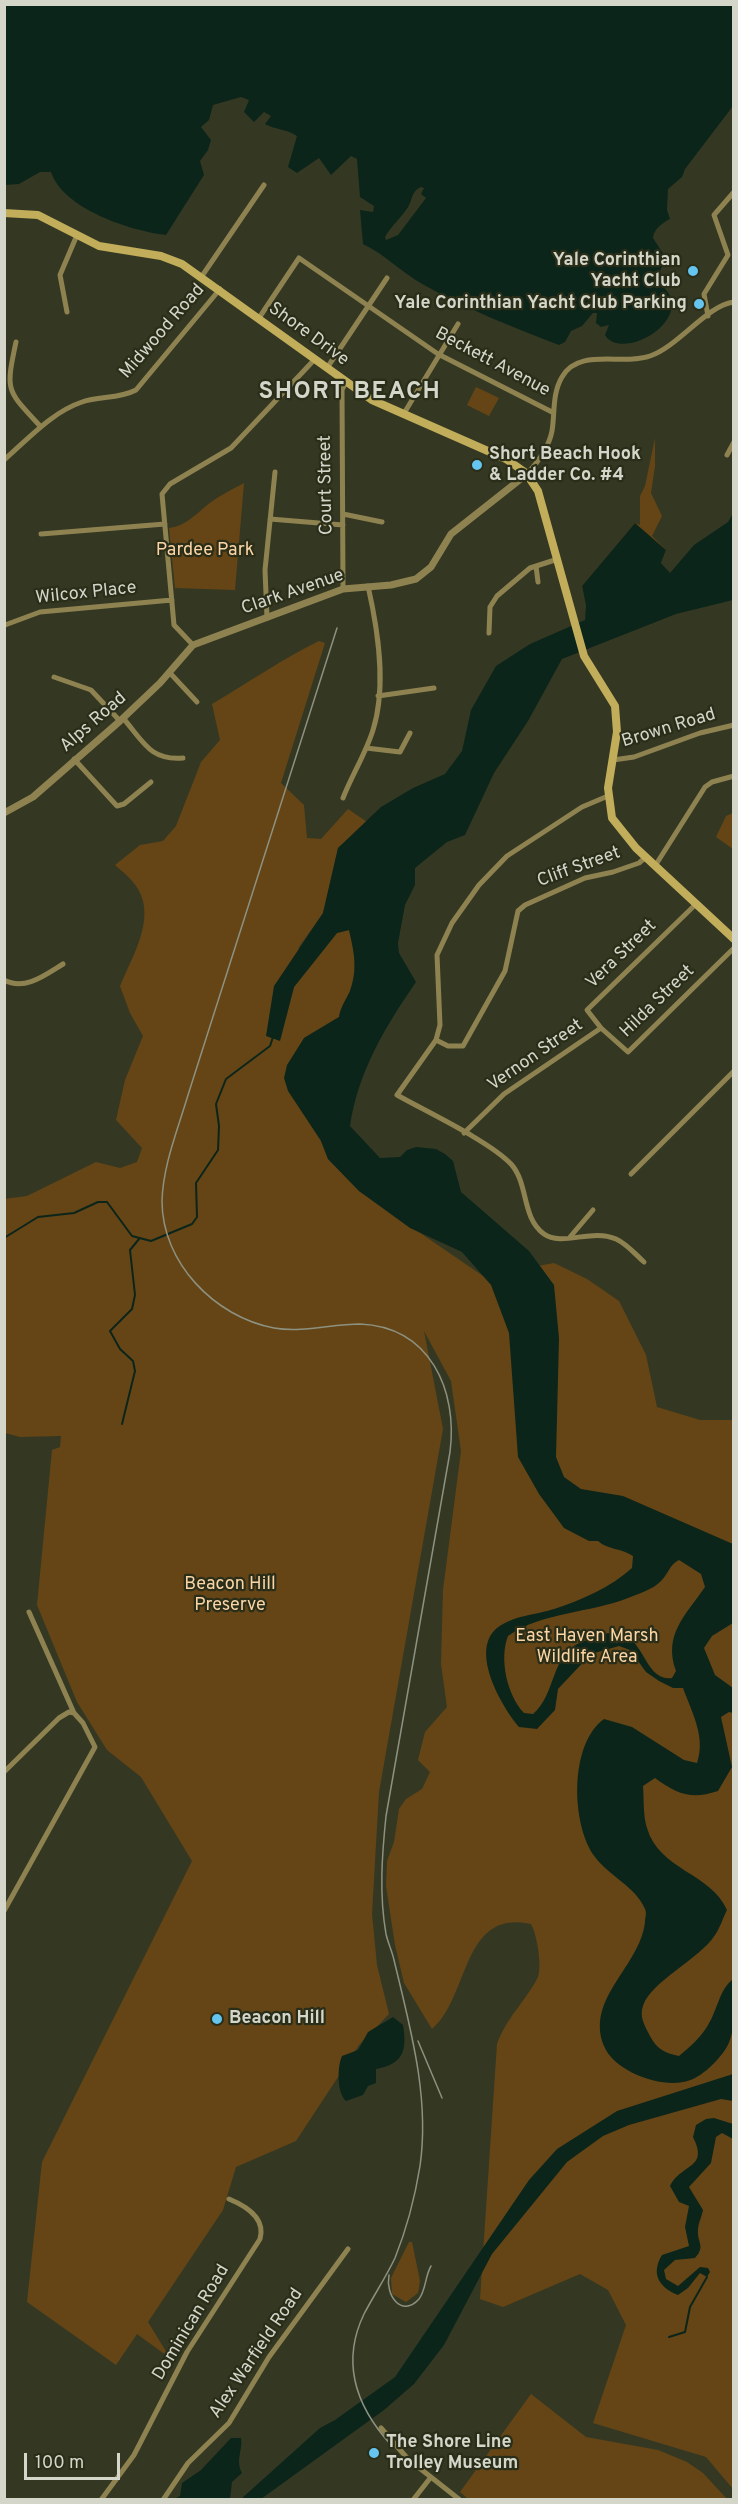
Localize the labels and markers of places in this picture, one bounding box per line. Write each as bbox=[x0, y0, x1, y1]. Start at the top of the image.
place label: Yale Corinthian Yacht Club bbox=[553, 250, 681, 292]
marker: Yale Corinthian Yacht Club bbox=[686, 264, 700, 278]
place label: Yale Corinthian Yacht Club Parking bbox=[394, 293, 687, 315]
marker: Yale Corinthian Yacht Club Parking bbox=[692, 297, 706, 311]
place label: Short Beach Hook & Ladder Co. #4 bbox=[489, 444, 641, 486]
marker: Short Beach Hook & Ladder Co. #4 bbox=[470, 458, 484, 472]
place label: Beacon Hill bbox=[229, 2008, 325, 2030]
marker: Beacon Hill bbox=[210, 2012, 224, 2026]
place label: The Shore Line Trolley Museum bbox=[386, 2432, 518, 2474]
marker: The Shore Line Trolley Museum bbox=[367, 2446, 381, 2460]

